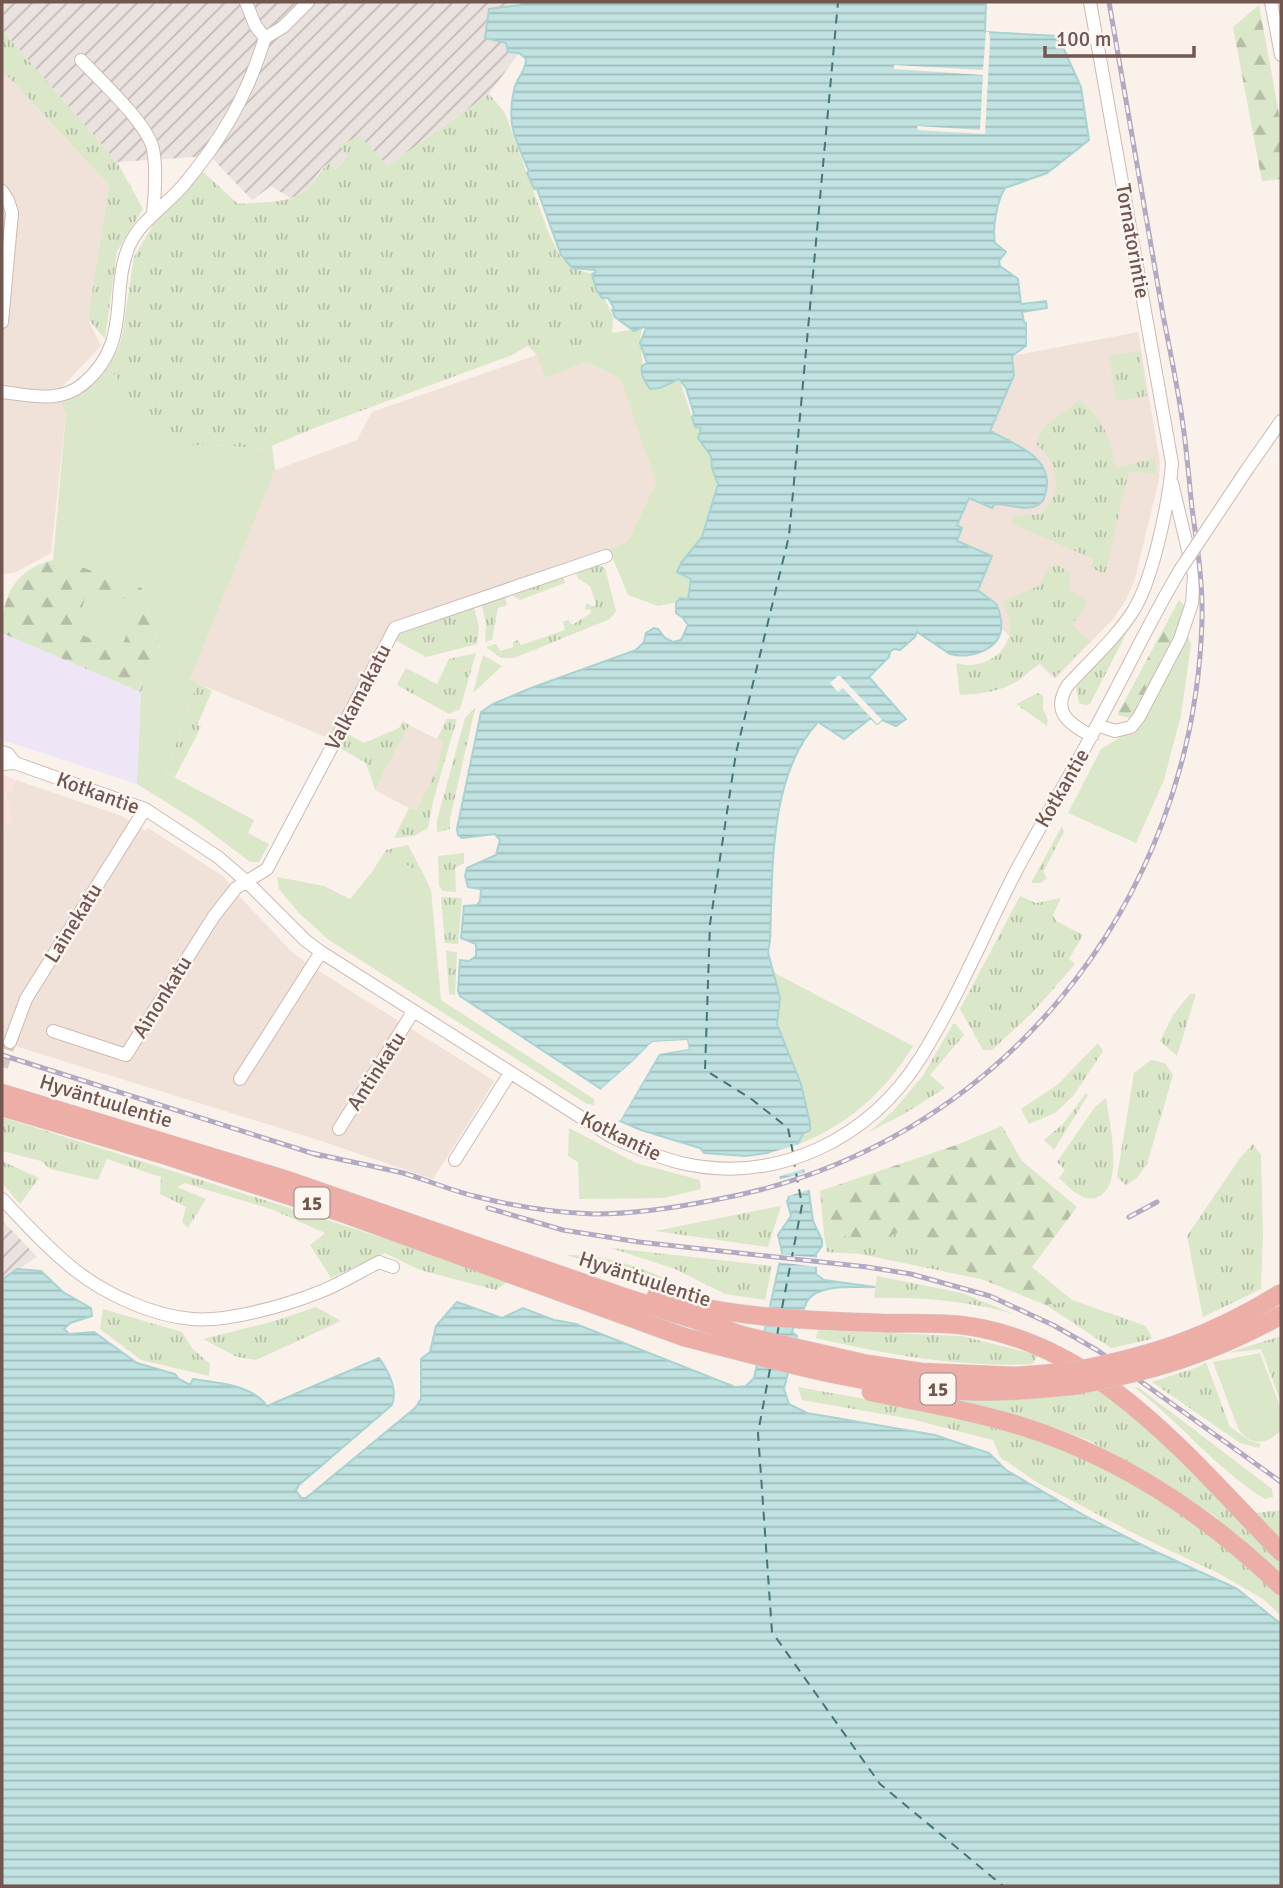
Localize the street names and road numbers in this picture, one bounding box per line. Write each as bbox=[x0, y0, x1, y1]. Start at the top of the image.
street label: Tornatorintie bbox=[1110, 182, 1156, 300]
street label: Valkamakatu bbox=[319, 640, 397, 754]
street label: Kotkantie bbox=[1029, 744, 1095, 832]
street label: Kotkantie bbox=[53, 766, 143, 820]
street label: Lainekatu bbox=[38, 878, 108, 968]
street label: Ainonkatu bbox=[127, 951, 197, 1043]
street label: Antinkatu bbox=[341, 1027, 411, 1115]
street label: Hyväntuulentie bbox=[36, 1068, 176, 1134]
street label: Kotkantie bbox=[576, 1105, 666, 1167]
road number: 15 bbox=[294, 1188, 330, 1218]
street label: Hyväntuulentie bbox=[576, 1245, 714, 1313]
road number: 15 bbox=[920, 1373, 956, 1404]

